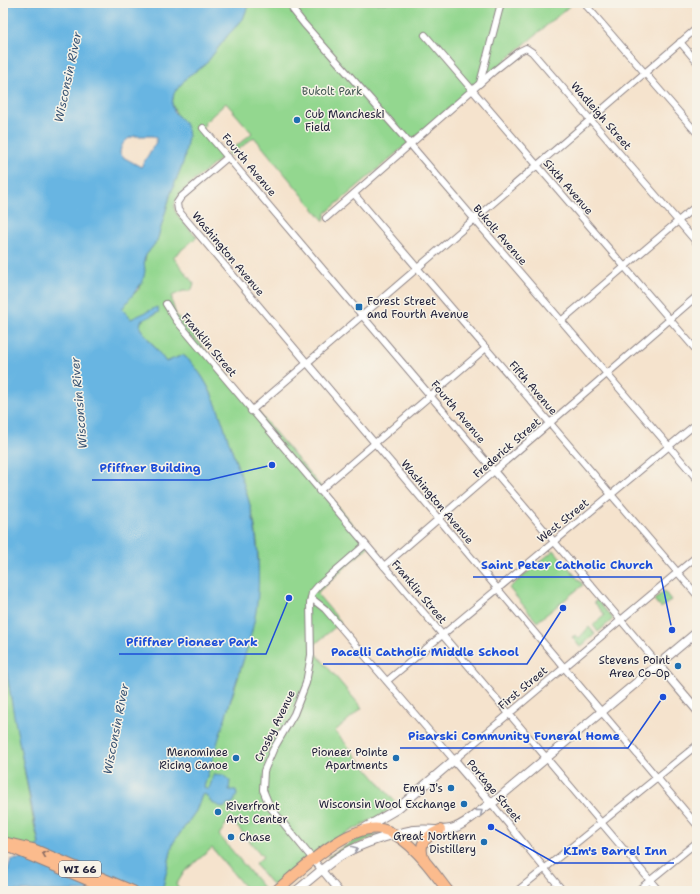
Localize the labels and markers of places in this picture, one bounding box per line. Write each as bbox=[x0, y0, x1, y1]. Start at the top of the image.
place label: Cub Mancheski Field bbox=[305, 107, 385, 135]
marker: Cub Mancheski Field bbox=[292, 115, 302, 125]
place label: Forest Street and Fourth Avenue bbox=[367, 294, 469, 322]
marker: Forest Street and Fourth Avenue bbox=[354, 302, 364, 312]
callout: Pfiffner Building bbox=[92, 456, 209, 480]
callout: Saint Peter Catholic Church bbox=[473, 553, 661, 577]
callout: Pfiffner Pioneer Park bbox=[119, 630, 266, 654]
callout: Pacelli Catholic Middle School bbox=[323, 640, 527, 664]
place label: Stevens Point Area Co-Op bbox=[599, 653, 670, 681]
marker: Stevens Point Area Co-Op bbox=[673, 661, 683, 671]
callout: Pisarski Community Funeral Home bbox=[400, 724, 628, 748]
place label: Menominee Ricing Canoe bbox=[159, 745, 228, 773]
place label: Pioneer Pointe Apartments bbox=[311, 745, 388, 773]
marker: Menominee Ricing Canoe bbox=[231, 753, 241, 763]
marker: Pioneer Pointe Apartments bbox=[391, 753, 401, 763]
place label: Emy J's bbox=[403, 781, 443, 796]
marker: Emy J's bbox=[446, 783, 456, 793]
place label: Wisconsin Wool Exchange bbox=[319, 797, 456, 812]
place label: Riverfront Arts Center bbox=[226, 799, 288, 827]
marker: Wisconsin Wool Exchange bbox=[459, 799, 469, 809]
marker: Riverfront Arts Center bbox=[213, 807, 223, 817]
place label: Great Northern Distillery bbox=[393, 829, 476, 857]
place label: Chase bbox=[239, 830, 271, 845]
marker: Chase bbox=[226, 832, 236, 842]
marker: Great Northern Distillery bbox=[479, 837, 489, 847]
callout: KIm's Barrel Inn bbox=[555, 839, 674, 863]

